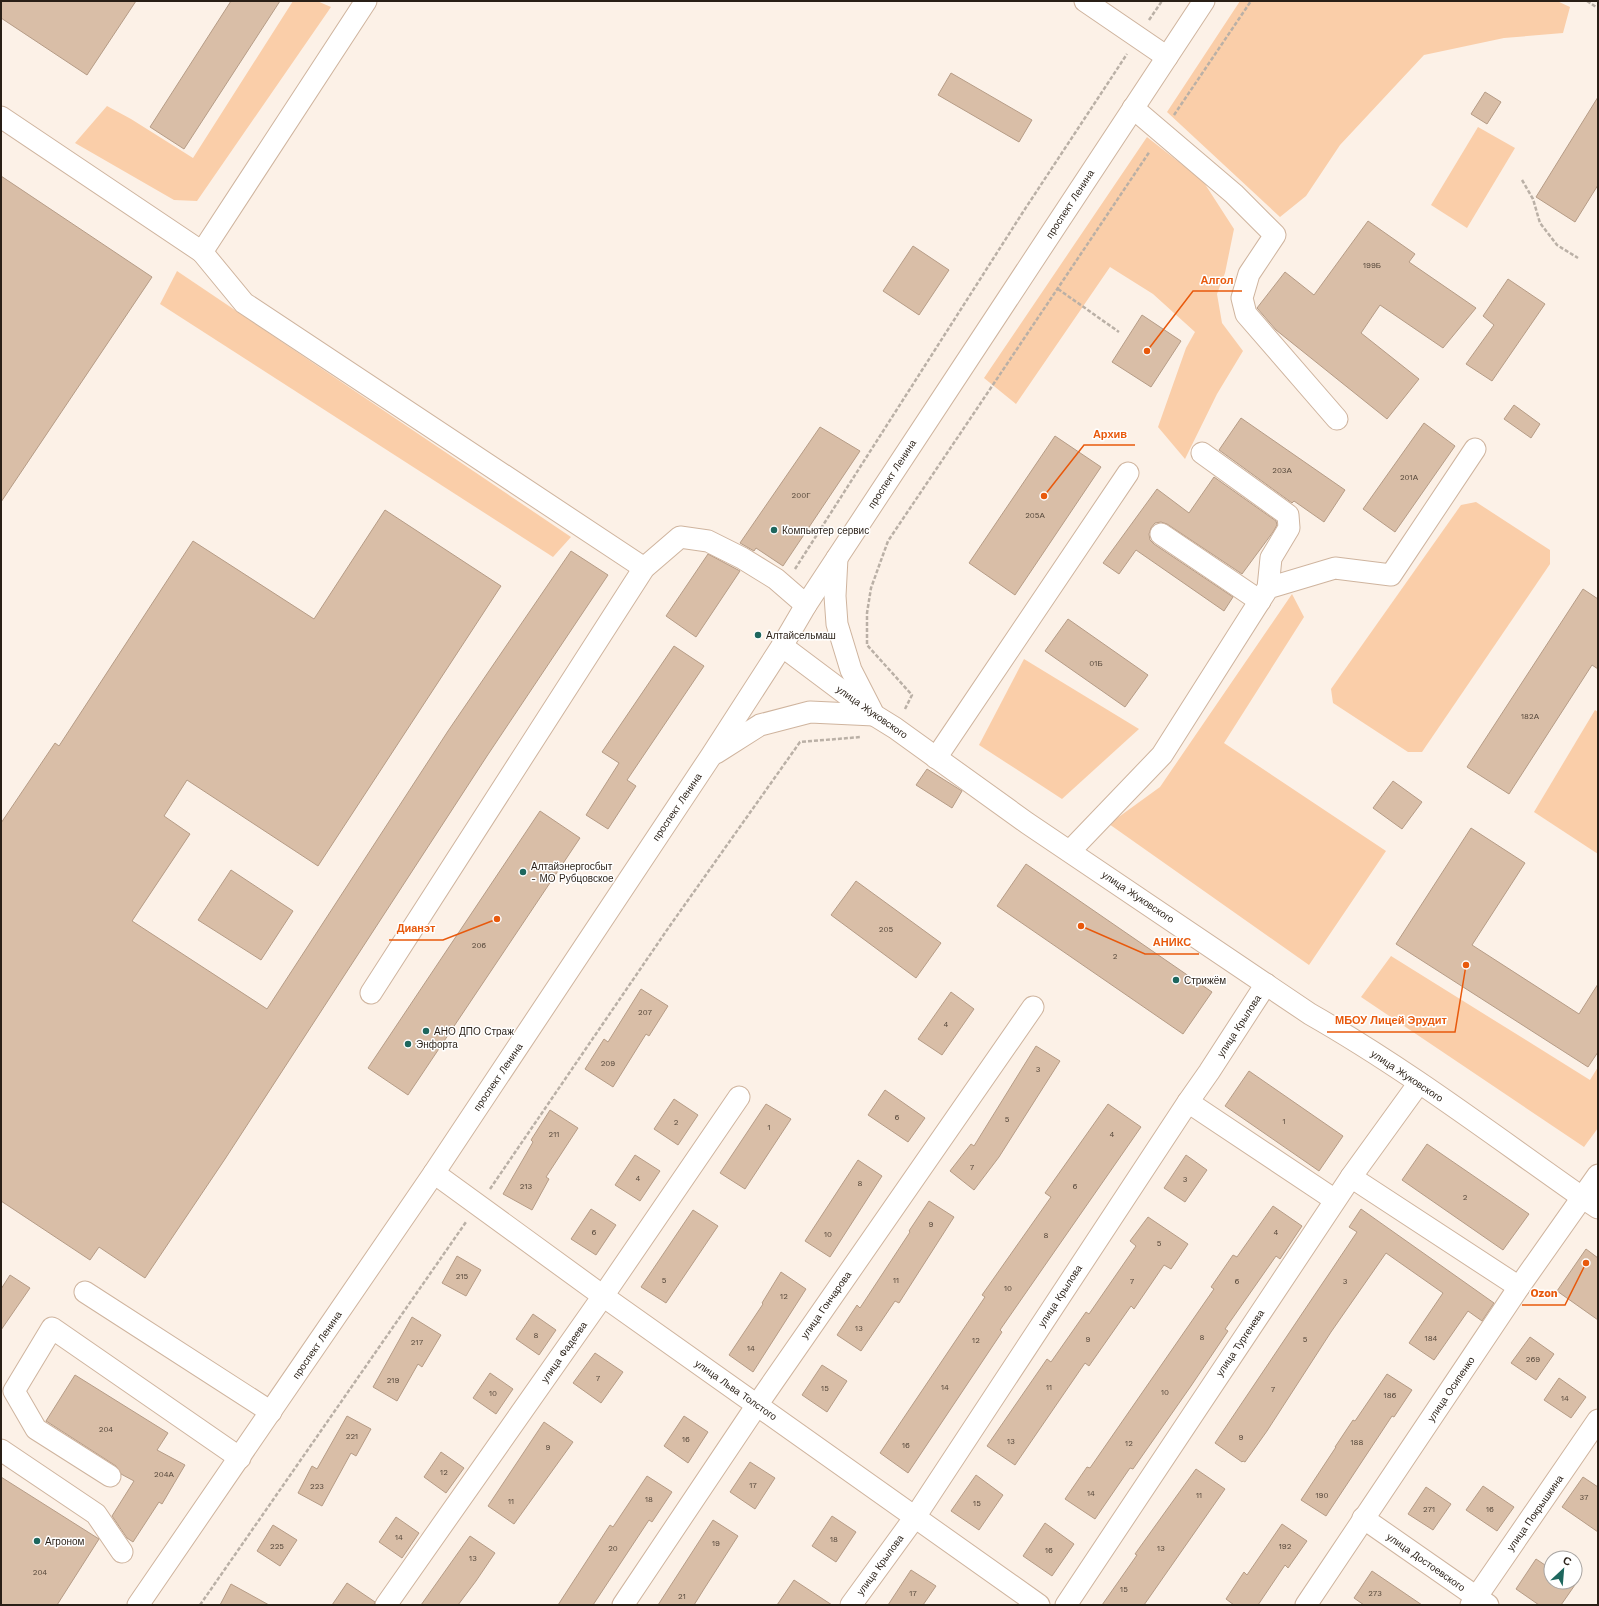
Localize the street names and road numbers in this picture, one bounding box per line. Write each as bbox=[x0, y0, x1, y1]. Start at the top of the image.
street label: проспект Ленина bbox=[1044, 167, 1096, 240]
street label: проспект Ленина bbox=[866, 437, 918, 510]
street label: улица Жуковского bbox=[834, 683, 910, 741]
street label: проспект Ленина bbox=[650, 771, 704, 843]
street label: улица Жуковского bbox=[1100, 869, 1176, 925]
street label: улица Крылова bbox=[1215, 993, 1263, 1059]
street label: проспект Ленина bbox=[471, 1041, 525, 1113]
street label: улица Жуковского bbox=[1369, 1048, 1445, 1104]
street label: улица Крылова bbox=[1036, 1263, 1084, 1329]
street label: улица Гончарова bbox=[799, 1269, 854, 1341]
street label: улица Тургенева bbox=[1214, 1307, 1267, 1378]
street label: проспект Ленина bbox=[290, 1309, 344, 1381]
street label: улица Фадеева bbox=[539, 1319, 589, 1385]
street label: улица Осипенко bbox=[1425, 1354, 1477, 1424]
street label: улица Льва Толстого bbox=[693, 1358, 779, 1423]
street label: улица Покрышкина bbox=[1505, 1473, 1566, 1553]
street label: улица Достоевского bbox=[1385, 1531, 1468, 1593]
street label: улица Крылова bbox=[854, 1532, 906, 1597]

